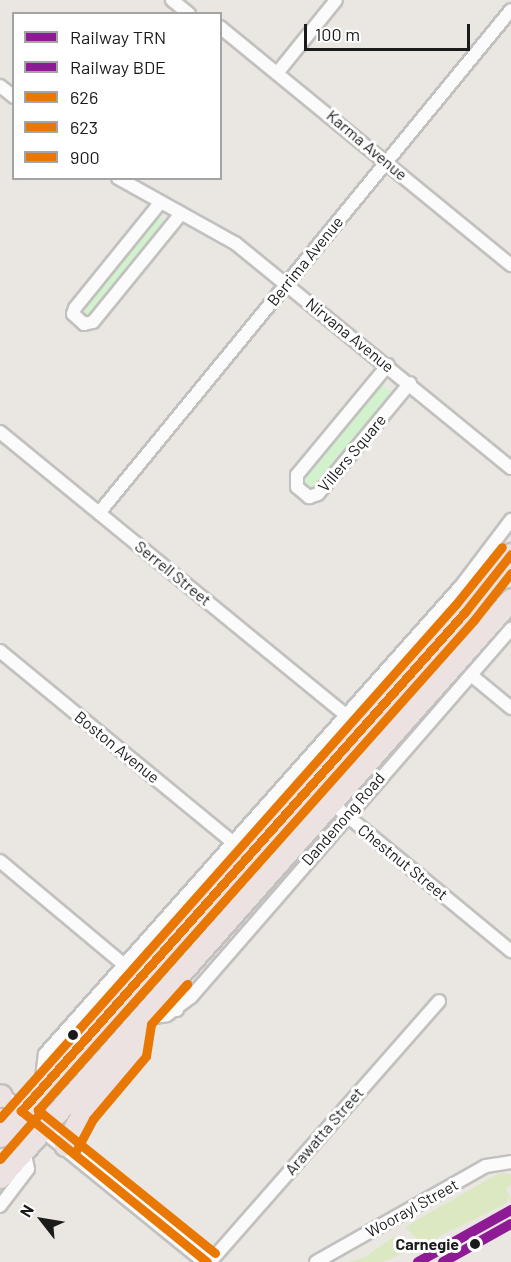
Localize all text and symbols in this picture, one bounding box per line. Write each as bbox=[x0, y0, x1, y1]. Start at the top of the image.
legend bbox=[12, 12, 222, 180]
scale bar bbox=[307, 12, 474, 50]
text: 100 m bbox=[315, 23, 360, 45]
text: Railway TRN bbox=[70, 26, 166, 48]
text: Railway BDE bbox=[70, 56, 166, 78]
text: 626 bbox=[70, 86, 98, 108]
street label: Karma Avenue bbox=[323, 106, 411, 184]
text: 623 bbox=[70, 116, 98, 138]
text: 900 bbox=[70, 146, 100, 168]
street label: Berrima Avenue bbox=[263, 212, 347, 310]
street label: Nirvana Avenue bbox=[302, 294, 398, 376]
street label: Villers Square bbox=[314, 410, 390, 496]
street label: Serrell Street bbox=[131, 537, 215, 609]
street label: Boston Avenue bbox=[71, 707, 163, 787]
street label: Dandenong Road bbox=[297, 769, 389, 869]
street label: Chestnut Street bbox=[354, 820, 452, 904]
unlabelled marker bbox=[67, 1029, 79, 1041]
street label: Arawatta Street bbox=[281, 1083, 367, 1179]
street label: Woorayl Street bbox=[363, 1175, 461, 1241]
north arrow bbox=[12, 1190, 72, 1250]
text: N bbox=[15, 1201, 37, 1220]
marker: Carnegie bbox=[464, 1233, 486, 1255]
place label: Carnegie bbox=[396, 1234, 459, 1254]

